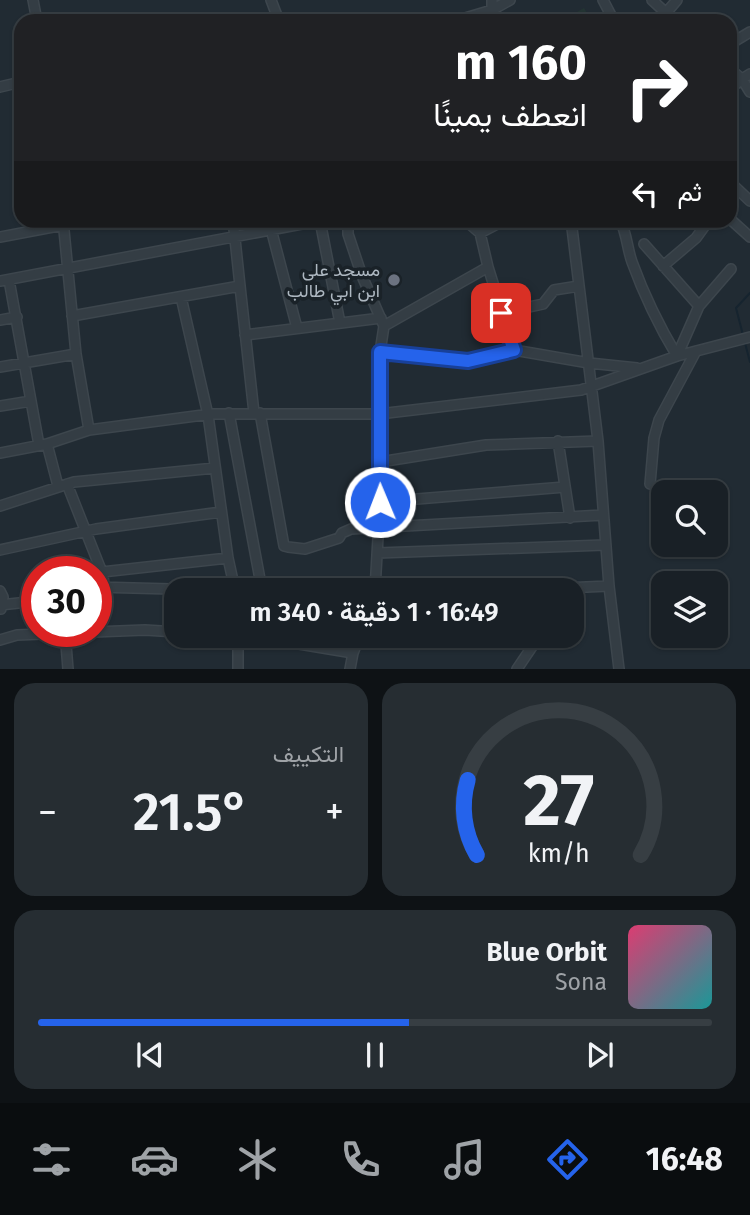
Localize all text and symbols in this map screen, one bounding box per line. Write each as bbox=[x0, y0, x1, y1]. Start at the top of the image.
text: 160 m bbox=[455, 33, 587, 92]
icon: right bbox=[611, 42, 702, 133]
text: انعطف يمينًا bbox=[433, 96, 587, 134]
icon: left bbox=[626, 175, 664, 213]
text: ثم bbox=[678, 177, 702, 208]
place label: مسجد علي ابن ابي طالب bbox=[287, 259, 380, 306]
marker: مسجد علي ابن ابي طالب bbox=[386, 272, 402, 288]
pin bbox=[471, 283, 531, 343]
icon: arrive bbox=[482, 294, 520, 332]
position arrow bbox=[343, 465, 417, 539]
map controls bbox=[651, 480, 728, 648]
button: search bbox=[651, 480, 728, 557]
speed limit sign: 30 bbox=[21, 556, 112, 647]
button: layers bbox=[651, 571, 728, 648]
text: 16:49 · 1 دقيقة · 340 m bbox=[249, 597, 499, 628]
text: التكييف bbox=[273, 740, 344, 768]
text: 27 bbox=[524, 758, 594, 845]
text: 21.5° bbox=[133, 781, 249, 844]
text: − bbox=[38, 789, 57, 835]
text: + bbox=[325, 789, 344, 835]
text: km/h bbox=[528, 839, 590, 869]
text: Blue Orbit bbox=[487, 937, 607, 968]
text: Sona bbox=[555, 968, 607, 996]
icon: previous bbox=[131, 1036, 169, 1074]
icon: pause bbox=[356, 1036, 394, 1074]
icon: next bbox=[581, 1036, 619, 1074]
icon: filters bbox=[27, 1135, 76, 1184]
icon: car bbox=[130, 1135, 179, 1184]
icon: climate bbox=[233, 1135, 282, 1184]
icon: phone bbox=[336, 1135, 385, 1184]
icon: music bbox=[440, 1135, 489, 1184]
icon: directions bbox=[543, 1135, 592, 1184]
text: 16:48 bbox=[646, 1140, 723, 1178]

